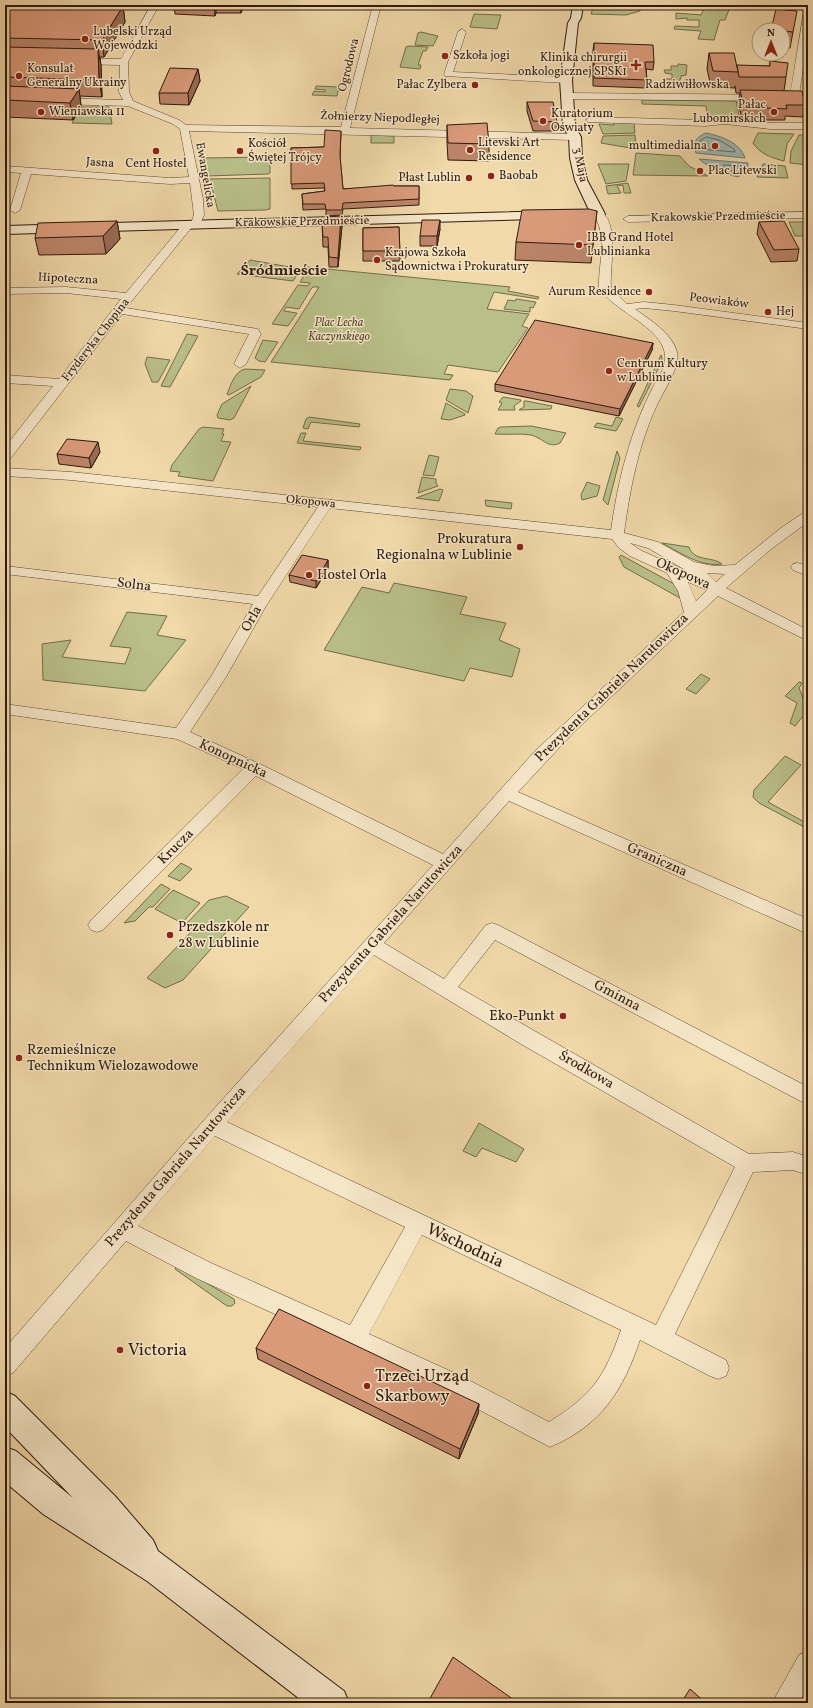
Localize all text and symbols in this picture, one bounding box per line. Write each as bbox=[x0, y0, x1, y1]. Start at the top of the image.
north arrow bbox=[751, 22, 791, 62]
place label: Lubelski Urząd Wojewódzki bbox=[93, 24, 172, 54]
text: N bbox=[767, 26, 775, 41]
marker: Lubelski Urząd Wojewódzki bbox=[80, 34, 90, 44]
street label: Ogrodowa bbox=[335, 37, 363, 93]
place label: Szkoła jogi bbox=[453, 48, 510, 64]
place label: Klinika chirurgii onkologicznej SPSK1 bbox=[518, 50, 627, 80]
marker: Szkoła jogi bbox=[440, 51, 450, 61]
marker: Klinika chirurgii onkologicznej SPSK1 bbox=[630, 59, 642, 71]
place label: Konsulat Generalny Ukrainy bbox=[27, 61, 127, 91]
marker: Konsulat Generalny Ukrainy bbox=[14, 71, 24, 81]
place label: Pałac Zylbera bbox=[396, 77, 467, 93]
street label: Radziwiłłowska bbox=[645, 77, 729, 93]
marker: Pałac Zylbera bbox=[470, 80, 480, 90]
place label: Pałac Lubomirskich bbox=[693, 97, 766, 127]
place label: Wieniawska 11 bbox=[49, 104, 125, 120]
place label: Kuratorium Oświaty bbox=[551, 106, 614, 136]
marker: Wieniawska 11 bbox=[36, 107, 46, 117]
marker: Pałac Lubomirskich bbox=[769, 107, 779, 117]
street label: Żołnierzy Niepodległej bbox=[320, 108, 440, 128]
marker: Kuratorium Oświaty bbox=[538, 116, 548, 126]
place label: Litevski Art Residence bbox=[478, 135, 540, 165]
place label: Kościół Świętej Trójcy bbox=[248, 136, 322, 166]
place label: multimedialna bbox=[629, 138, 707, 154]
street label: Ewangelicka bbox=[191, 141, 219, 209]
marker: multimedialna bbox=[710, 141, 720, 151]
marker: Litevski Art Residence bbox=[465, 145, 475, 155]
marker: Cent Hostel bbox=[151, 146, 161, 156]
marker: Kościół Świętej Trójcy bbox=[235, 146, 245, 156]
street label: 3 Maja bbox=[569, 146, 591, 184]
street label: Jasna bbox=[85, 154, 115, 172]
place label: Cent Hostel bbox=[125, 156, 187, 172]
place label: Plac Litewski bbox=[708, 163, 777, 179]
marker: Plac Litewski bbox=[695, 166, 705, 176]
place label: Baobab bbox=[499, 168, 538, 184]
place label: Płast Lublin bbox=[398, 170, 461, 186]
marker: Baobab bbox=[486, 171, 496, 181]
marker: Płast Lublin bbox=[464, 173, 474, 183]
street label: Krakowskie Przedmieście bbox=[651, 208, 786, 226]
street label: Krakowskie Przedmieście bbox=[235, 213, 370, 231]
place label: IBB Grand Hotel Lublinianka bbox=[587, 230, 674, 260]
marker: IBB Grand Hotel Lublinianka bbox=[574, 240, 584, 250]
place label: Krajowa Szkoła Sądownictwa i Prokuratury bbox=[385, 245, 529, 275]
marker: Krajowa Szkoła Sądownictwa i Prokuratury bbox=[372, 255, 382, 265]
district label: Śródmieście bbox=[240, 261, 328, 282]
street label: Hipoteczna bbox=[38, 269, 98, 289]
place label: Aurum Residence bbox=[548, 284, 641, 300]
marker: Aurum Residence bbox=[644, 287, 654, 297]
street label: Peowiaków bbox=[689, 289, 750, 313]
street label: Fryderyka Chopina bbox=[58, 295, 134, 385]
place label: Hej bbox=[776, 304, 794, 320]
marker: Hej bbox=[763, 307, 773, 317]
park label: Plac Lecha Kaczyńskiego bbox=[308, 315, 371, 345]
place label: Centrum Kultury w Lublinie bbox=[617, 356, 708, 386]
marker: Centrum Kultury w Lublinie bbox=[604, 366, 614, 376]
street label: Okopowa bbox=[285, 491, 337, 513]
place label: Prokuratura Regionalna w Lublinie bbox=[376, 530, 512, 565]
marker: Prokuratura Regionalna w Lublinie bbox=[515, 542, 525, 552]
street label: Okopowa bbox=[653, 553, 713, 595]
place label: Hostel Orla bbox=[317, 566, 387, 585]
marker: Hostel Orla bbox=[304, 570, 314, 580]
street label: Solna bbox=[116, 573, 152, 597]
street label: Orla bbox=[237, 602, 267, 636]
street label: Prezydenta Gabriela Narutowicza bbox=[531, 609, 693, 767]
street label: Konopnicka bbox=[196, 735, 270, 783]
street label: Krucza bbox=[154, 825, 198, 869]
street label: Graniczna bbox=[624, 838, 690, 882]
street label: Prezydenta Gabriela Narutowicza bbox=[315, 841, 467, 1007]
place label: Przedszkole nr 28 w Lublinie bbox=[178, 918, 269, 953]
marker: Przedszkole nr 28 w Lublinie bbox=[165, 930, 175, 940]
street label: Gminna bbox=[590, 976, 644, 1016]
place label: Eko-Punkt bbox=[489, 1007, 555, 1026]
marker: Eko-Punkt bbox=[558, 1011, 568, 1021]
place label: Rzemieślnicze Technikum Wielozawodowe bbox=[27, 1041, 199, 1076]
street label: Środkowa bbox=[555, 1046, 618, 1094]
marker: Rzemieślnicze Technikum Wielozawodowe bbox=[14, 1053, 24, 1063]
street label: Prezydenta Gabriela Narutowicza bbox=[101, 1083, 251, 1251]
street label: Wschodnia bbox=[423, 1218, 507, 1274]
place label: Victoria bbox=[128, 1339, 187, 1362]
marker: Victoria bbox=[115, 1345, 125, 1355]
place label: Trzeci Urząd Skarbowy bbox=[375, 1365, 469, 1408]
marker: Trzeci Urząd Skarbowy bbox=[362, 1381, 372, 1391]

